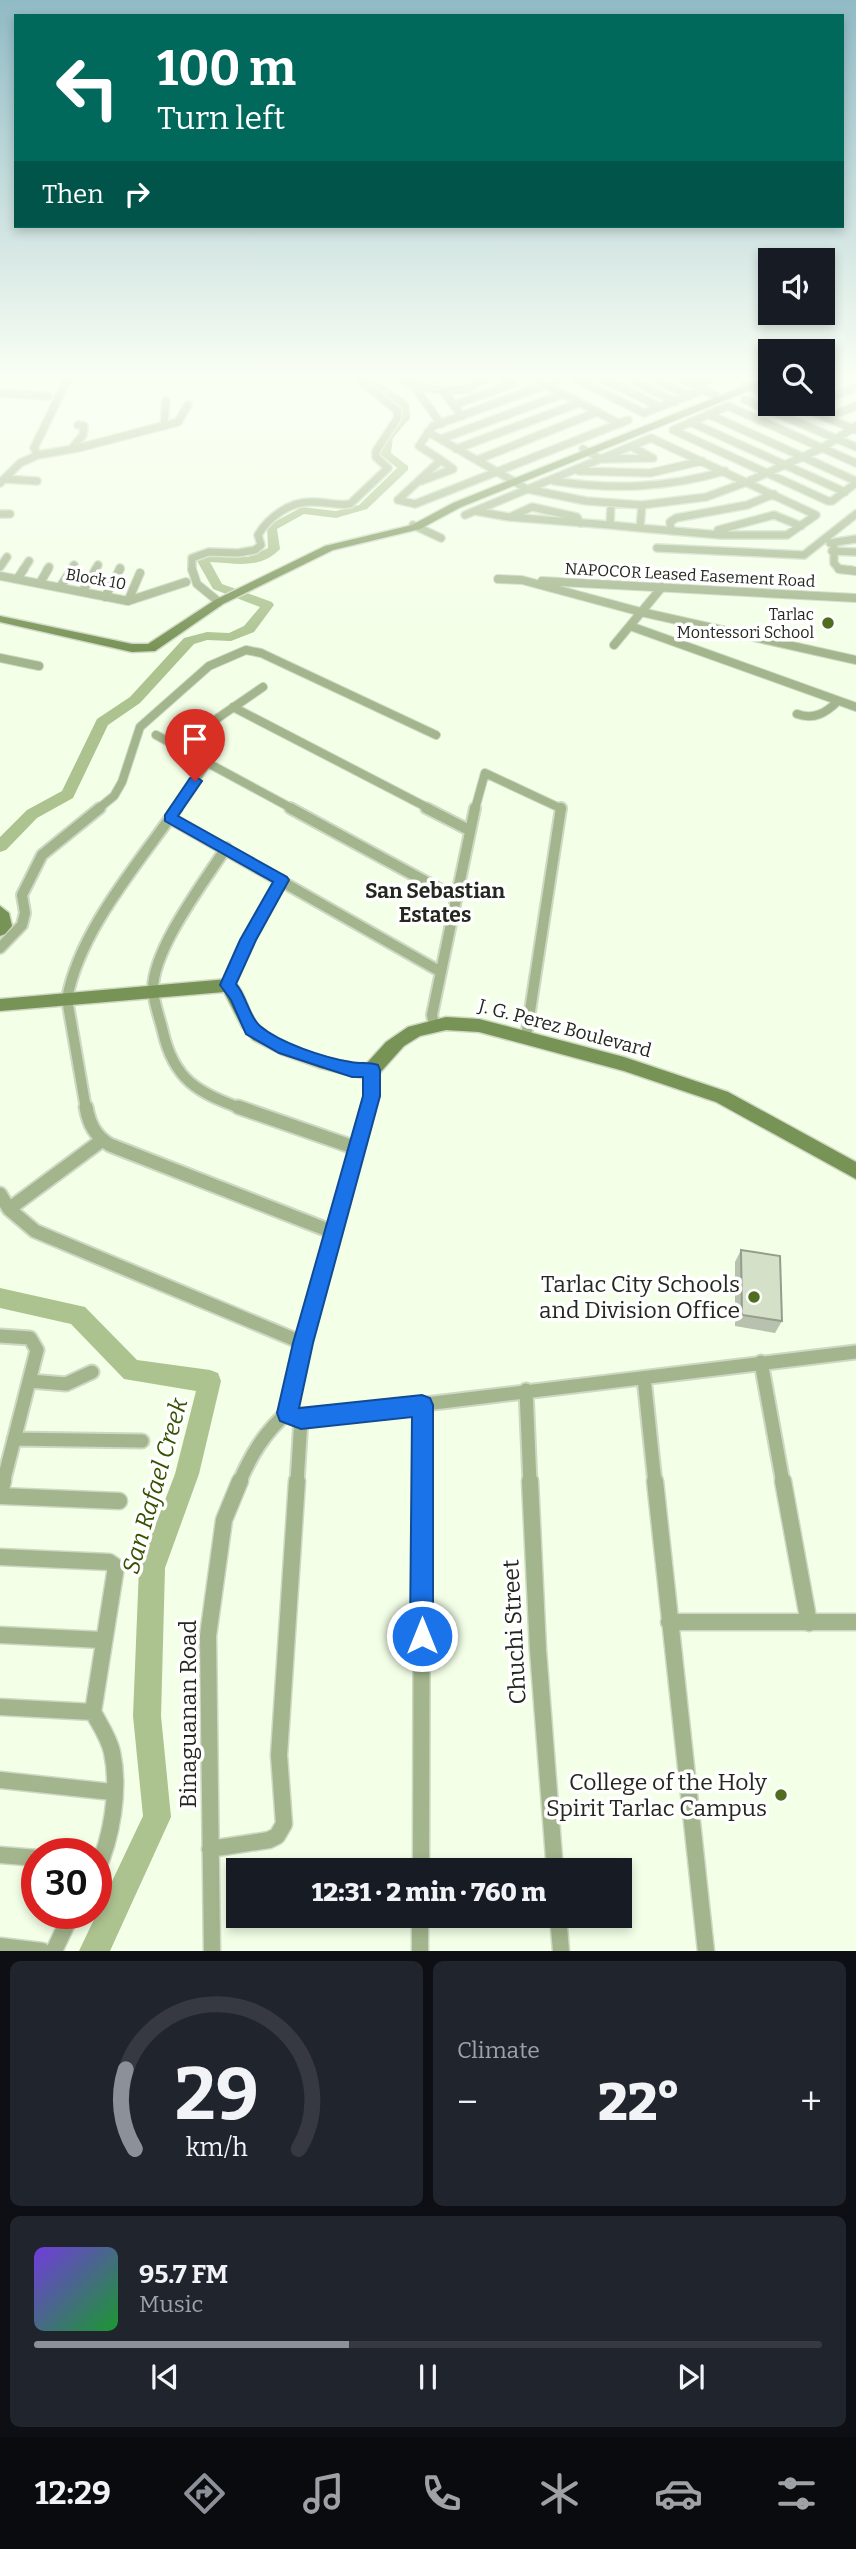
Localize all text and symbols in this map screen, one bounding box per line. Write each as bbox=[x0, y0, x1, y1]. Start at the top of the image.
text: 100 m bbox=[157, 39, 296, 98]
icon: left bbox=[42, 42, 133, 133]
text: Turn left bbox=[157, 99, 285, 137]
icon: right bbox=[118, 175, 156, 213]
text: Then bbox=[42, 179, 104, 210]
map controls bbox=[758, 248, 835, 416]
button: sound bbox=[758, 248, 835, 325]
button: search bbox=[758, 339, 835, 416]
street label: NAPOCOR Leased Easement Road bbox=[564, 559, 816, 591]
street label: Block 10 bbox=[64, 564, 128, 594]
place label: Tarlac Montessori School bbox=[677, 605, 814, 642]
marker: Tarlac Montessori School bbox=[820, 615, 836, 631]
pin bbox=[165, 709, 225, 781]
icon: arrive bbox=[176, 720, 214, 758]
district label: San Sebastian Estates bbox=[365, 878, 505, 928]
street label: J. G. Perez Boulevard bbox=[475, 994, 654, 1062]
place label: Tarlac City Schools and Division Office bbox=[539, 1270, 740, 1324]
marker: Tarlac City Schools and Division Office bbox=[746, 1289, 762, 1305]
water label: San Rafael Creek bbox=[117, 1394, 194, 1577]
street label: Chuchi Street bbox=[496, 1559, 532, 1705]
position arrow bbox=[385, 1599, 459, 1673]
street label: Binaguanan Road bbox=[174, 1619, 202, 1808]
place label: College of the Holy Spirit Tarlac Campus bbox=[546, 1768, 768, 1822]
marker: College of the Holy Spirit Tarlac Campus bbox=[773, 1787, 789, 1803]
speed limit sign: 30 bbox=[21, 1838, 112, 1929]
text: 12:31 · 2 min · 760 m bbox=[312, 1877, 546, 1908]
text: Climate bbox=[457, 2036, 540, 2064]
text: 29 bbox=[174, 2052, 259, 2139]
text: 22° bbox=[598, 2071, 680, 2134]
text: − bbox=[457, 2079, 478, 2125]
text: + bbox=[800, 2079, 822, 2125]
text: km/h bbox=[186, 2133, 248, 2163]
text: 95.7 FM bbox=[139, 2259, 228, 2290]
text: Music bbox=[139, 2290, 203, 2318]
icon: previous bbox=[146, 2358, 184, 2396]
icon: pause bbox=[409, 2358, 447, 2396]
icon: next bbox=[672, 2358, 710, 2396]
icon: directions bbox=[180, 2469, 229, 2518]
icon: music bbox=[299, 2469, 348, 2518]
icon: phone bbox=[417, 2469, 466, 2518]
icon: climate bbox=[535, 2469, 584, 2518]
icon: car bbox=[654, 2469, 703, 2518]
icon: filters bbox=[772, 2469, 821, 2518]
text: 12:29 bbox=[35, 2474, 111, 2512]

